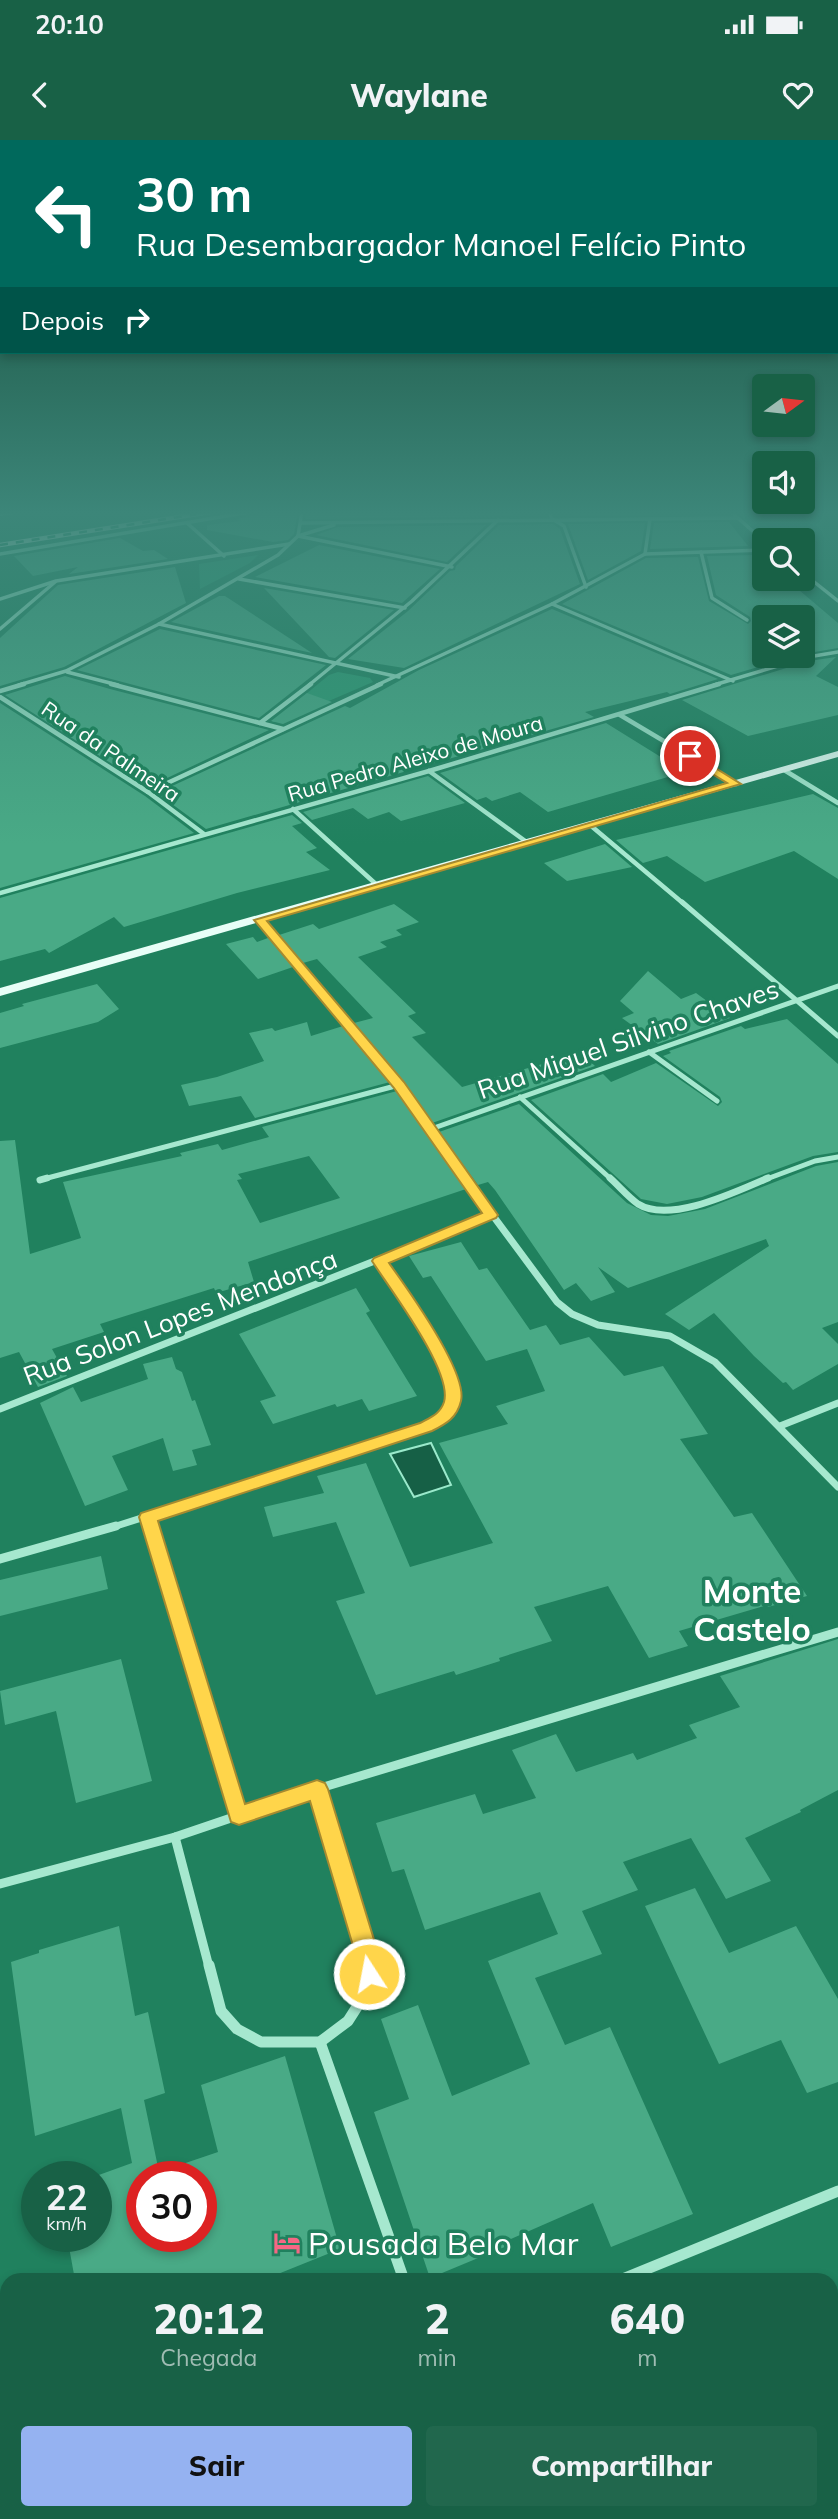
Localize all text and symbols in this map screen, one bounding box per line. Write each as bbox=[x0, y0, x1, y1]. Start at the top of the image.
text: 20:10 bbox=[35, 8, 104, 41]
text: Waylane bbox=[350, 75, 488, 115]
icon: back bbox=[21, 76, 59, 114]
icon: heart bbox=[779, 76, 817, 114]
text: 30 m bbox=[136, 163, 252, 224]
icon: left bbox=[21, 168, 112, 259]
text: Rua Desembargador Manoel Felício Pinto bbox=[136, 224, 746, 264]
icon: right bbox=[118, 301, 156, 339]
text: Depois bbox=[21, 304, 104, 337]
north arrow bbox=[752, 374, 816, 438]
map controls bbox=[752, 374, 815, 668]
button: sound bbox=[752, 451, 815, 514]
button: search bbox=[752, 528, 815, 591]
button: layers bbox=[752, 605, 815, 668]
street label: Rua da Palmeira bbox=[37, 695, 185, 807]
street label: Rua Pedro Aleixo de Moura bbox=[285, 709, 545, 807]
pin bbox=[660, 726, 720, 786]
icon: arrive bbox=[671, 737, 709, 775]
street label: Rua Miguel Silvino Chaves bbox=[473, 972, 783, 1106]
street label: Rua Solon Lopes Mendonça bbox=[18, 1242, 342, 1392]
district label: Monte Castelo bbox=[693, 1570, 811, 1649]
position arrow bbox=[332, 1937, 406, 2011]
speed limit sign: 30 bbox=[126, 2161, 217, 2252]
text: 22 bbox=[45, 2175, 88, 2219]
text: km/h bbox=[46, 2212, 87, 2235]
place label: Pousada Belo Mar bbox=[308, 2223, 579, 2263]
hotel icon: Pousada Belo Mar bbox=[272, 2228, 302, 2258]
text: 20:12 bbox=[153, 2292, 265, 2345]
text: 2 bbox=[424, 2292, 450, 2345]
text: 640 bbox=[610, 2292, 685, 2345]
text: Chegada bbox=[160, 2343, 257, 2372]
text: min bbox=[417, 2343, 457, 2372]
text: m bbox=[637, 2343, 657, 2372]
button: Sair bbox=[21, 2426, 412, 2506]
button: Compartilhar bbox=[426, 2426, 817, 2506]

